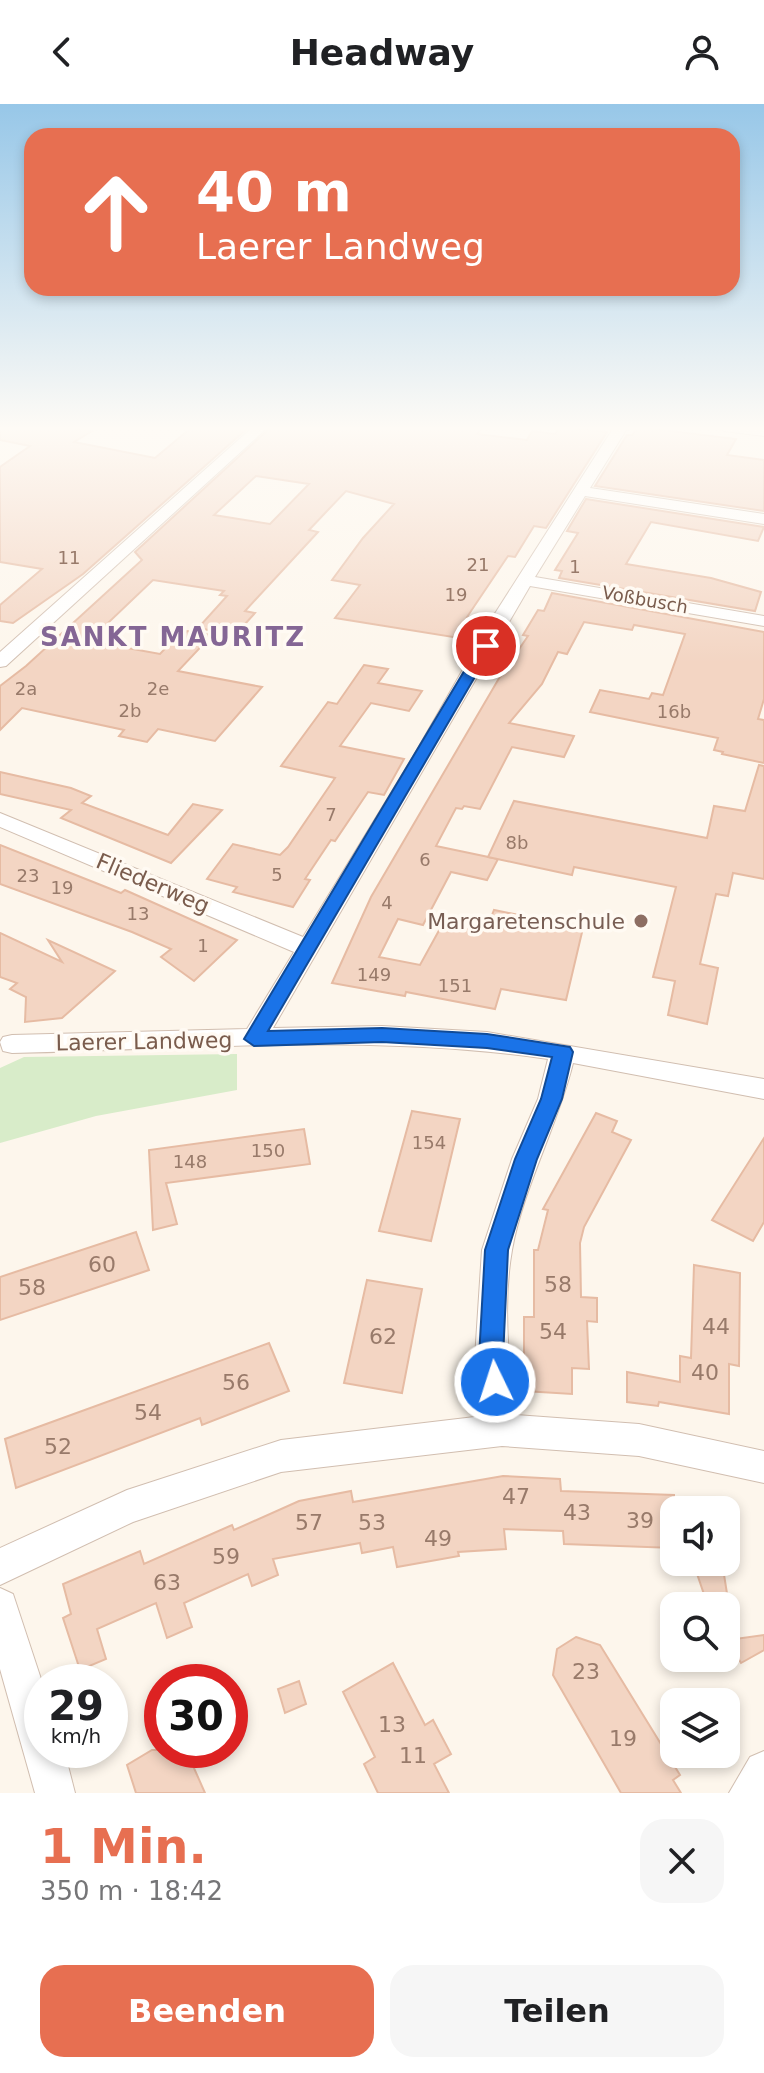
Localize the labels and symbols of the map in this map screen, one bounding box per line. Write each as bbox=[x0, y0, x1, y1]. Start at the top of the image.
house number: 11 bbox=[58, 547, 80, 568]
house number: 21 bbox=[467, 554, 489, 575]
house number: 1 bbox=[569, 556, 581, 577]
street label: Voßbusch bbox=[601, 582, 690, 617]
house number: 19 bbox=[445, 584, 467, 605]
pin bbox=[452, 612, 520, 680]
district label: SANKT MAURITZ bbox=[40, 622, 306, 652]
house number: 2a bbox=[15, 678, 37, 699]
house number: 2e bbox=[147, 678, 169, 699]
house number: 2b bbox=[119, 700, 141, 721]
house number: 16b bbox=[657, 701, 691, 722]
house number: 7 bbox=[325, 804, 337, 825]
house number: 8b bbox=[506, 832, 528, 853]
street label: Fliederweg bbox=[92, 848, 213, 918]
house number: 6 bbox=[419, 849, 431, 870]
house number: 5 bbox=[271, 864, 283, 885]
house number: 23 bbox=[17, 865, 39, 886]
house number: 19 bbox=[51, 877, 73, 898]
house number: 4 bbox=[381, 892, 393, 913]
house number: 13 bbox=[127, 903, 149, 924]
place label: Margaretenschule bbox=[427, 909, 625, 934]
marker: Margaretenschule bbox=[632, 912, 650, 930]
house number: 1 bbox=[197, 935, 209, 956]
house number: 149 bbox=[357, 964, 391, 985]
house number: 151 bbox=[438, 975, 472, 996]
street label: Laerer Landweg bbox=[56, 1027, 232, 1056]
house number: 154 bbox=[412, 1132, 446, 1153]
house number: 150 bbox=[251, 1140, 285, 1161]
house number: 148 bbox=[173, 1151, 207, 1172]
house number: 60 bbox=[88, 1252, 116, 1277]
house number: 58 bbox=[544, 1272, 572, 1297]
house number: 58 bbox=[18, 1275, 46, 1300]
house number: 44 bbox=[702, 1314, 730, 1339]
house number: 54 bbox=[539, 1319, 567, 1344]
house number: 62 bbox=[369, 1324, 397, 1349]
position arrow bbox=[453, 1340, 537, 1424]
house number: 40 bbox=[691, 1360, 719, 1385]
house number: 56 bbox=[222, 1370, 250, 1395]
house number: 54 bbox=[134, 1400, 162, 1425]
house number: 52 bbox=[44, 1434, 72, 1459]
house number: 47 bbox=[502, 1484, 530, 1509]
house number: 43 bbox=[563, 1500, 591, 1525]
house number: 39 bbox=[626, 1508, 654, 1533]
house number: 57 bbox=[295, 1510, 323, 1535]
house number: 53 bbox=[358, 1510, 386, 1535]
house number: 49 bbox=[424, 1526, 452, 1551]
house number: 59 bbox=[212, 1544, 240, 1569]
house number: 63 bbox=[153, 1570, 181, 1595]
house number: 23 bbox=[572, 1659, 600, 1684]
speed limit sign: 30 bbox=[144, 1664, 248, 1768]
house number: 13 bbox=[378, 1712, 406, 1737]
house number: 19 bbox=[609, 1726, 637, 1751]
house number: 11 bbox=[399, 1743, 427, 1768]

